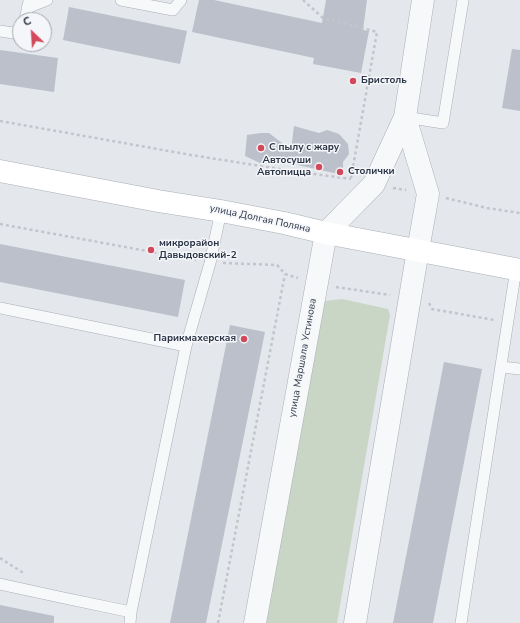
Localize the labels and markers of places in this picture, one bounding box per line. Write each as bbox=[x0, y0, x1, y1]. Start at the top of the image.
place label: Бристоль bbox=[361, 75, 407, 87]
marker: Бристоль bbox=[348, 76, 358, 86]
place label: C пылу с жару bbox=[269, 142, 339, 154]
marker: C пылу с жару bbox=[256, 143, 266, 153]
place label: Автосуши Автопицца bbox=[257, 155, 311, 178]
marker: Автосуши Автопицца bbox=[314, 162, 324, 172]
place label: Столички bbox=[348, 166, 395, 178]
marker: Столички bbox=[335, 167, 345, 177]
place label: микрорайон Давыдовский-2 bbox=[159, 238, 237, 262]
marker: микрорайон Давыдовский-2 bbox=[146, 245, 156, 255]
place label: Парикмахерская bbox=[154, 333, 236, 345]
marker: Парикмахерская bbox=[239, 334, 249, 344]

